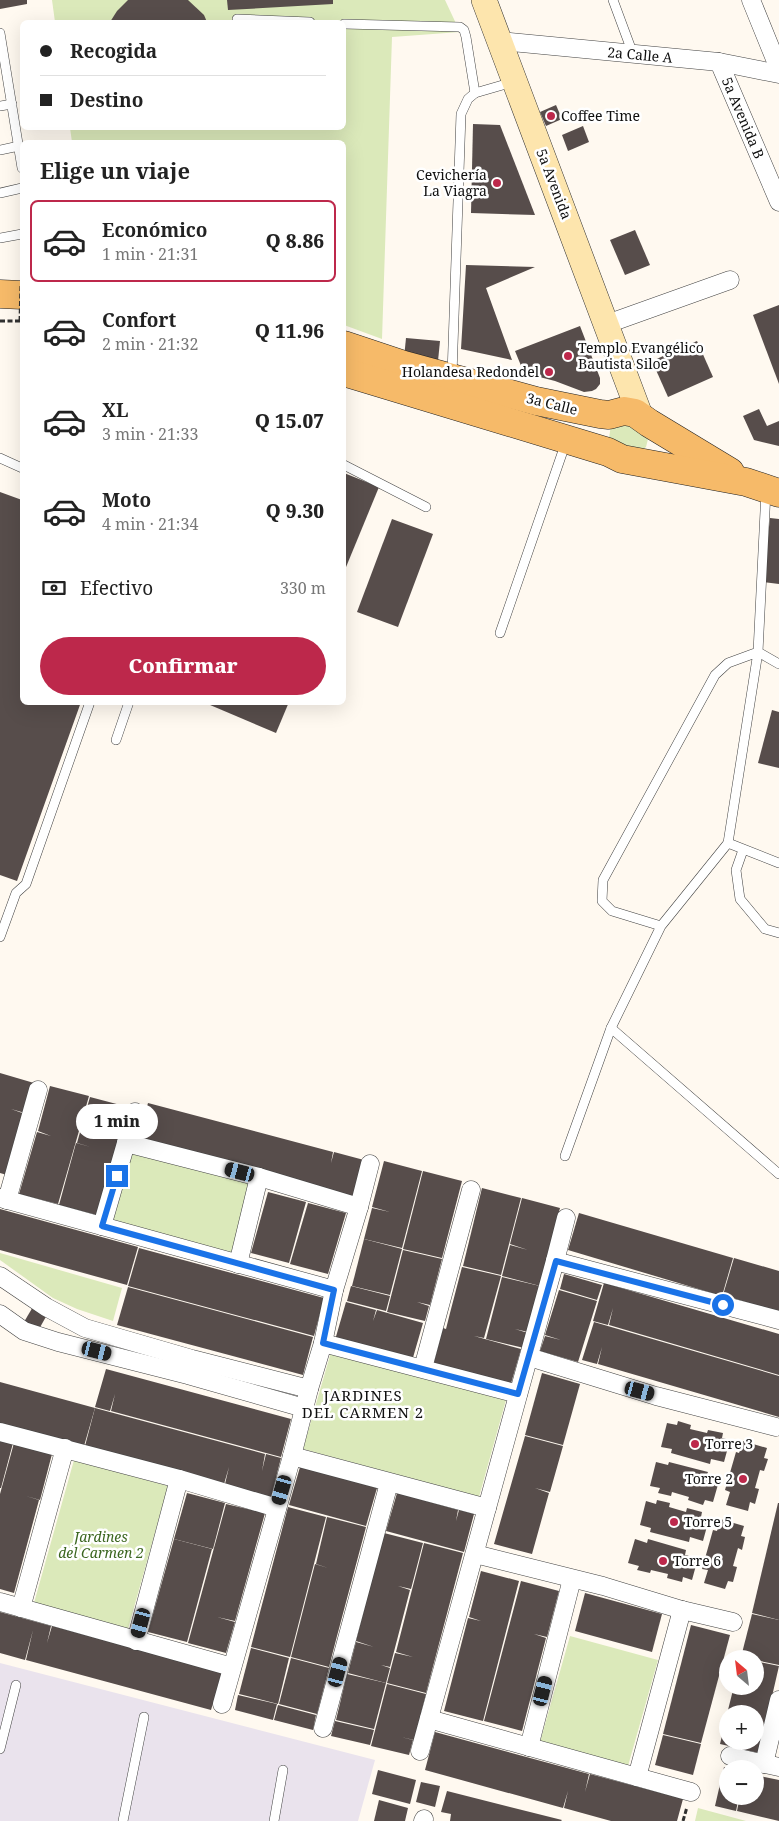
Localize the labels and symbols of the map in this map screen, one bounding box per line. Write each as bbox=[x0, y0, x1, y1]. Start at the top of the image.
street label: 2a Calle A bbox=[607, 42, 674, 67]
street label: 5a Avenida B bbox=[718, 74, 769, 161]
place label: Coffee Time bbox=[561, 106, 640, 125]
marker: Coffee Time bbox=[545, 110, 557, 122]
street label: 5a Avenida bbox=[532, 146, 577, 222]
place label: Cevichería La Viagra bbox=[416, 165, 487, 200]
marker: Cevichería La Viagra bbox=[491, 177, 503, 189]
place label: Templo Evangélico Bautista Siloe bbox=[578, 338, 704, 373]
marker: Templo Evangélico Bautista Siloe bbox=[562, 350, 574, 362]
place label: Holandesa Redondel bbox=[402, 362, 540, 381]
marker: Holandesa Redondel bbox=[543, 366, 555, 378]
street label: 3a Calle bbox=[525, 388, 580, 419]
callout: 1 min bbox=[76, 1104, 158, 1138]
car bbox=[223, 1161, 256, 1183]
route end bbox=[106, 1165, 128, 1187]
route start bbox=[712, 1294, 734, 1316]
car bbox=[80, 1340, 113, 1362]
car bbox=[623, 1380, 656, 1402]
district label: JARDINES DEL CARMEN 2 bbox=[302, 1385, 424, 1422]
place label: Torre 3 bbox=[705, 1434, 753, 1453]
marker: Torre 3 bbox=[689, 1438, 701, 1450]
place label: Torre 2 bbox=[685, 1469, 733, 1488]
marker: Torre 2 bbox=[737, 1473, 749, 1485]
car bbox=[270, 1474, 293, 1506]
place label: Torre 5 bbox=[684, 1512, 732, 1531]
marker: Torre 5 bbox=[668, 1516, 680, 1528]
park label: Jardines del Carmen 2 bbox=[58, 1527, 144, 1562]
place label: Torre 6 bbox=[673, 1551, 721, 1570]
marker: Torre 6 bbox=[657, 1555, 669, 1567]
car bbox=[129, 1607, 152, 1639]
north arrow bbox=[719, 1650, 764, 1695]
car bbox=[326, 1656, 349, 1688]
car bbox=[532, 1675, 553, 1707]

